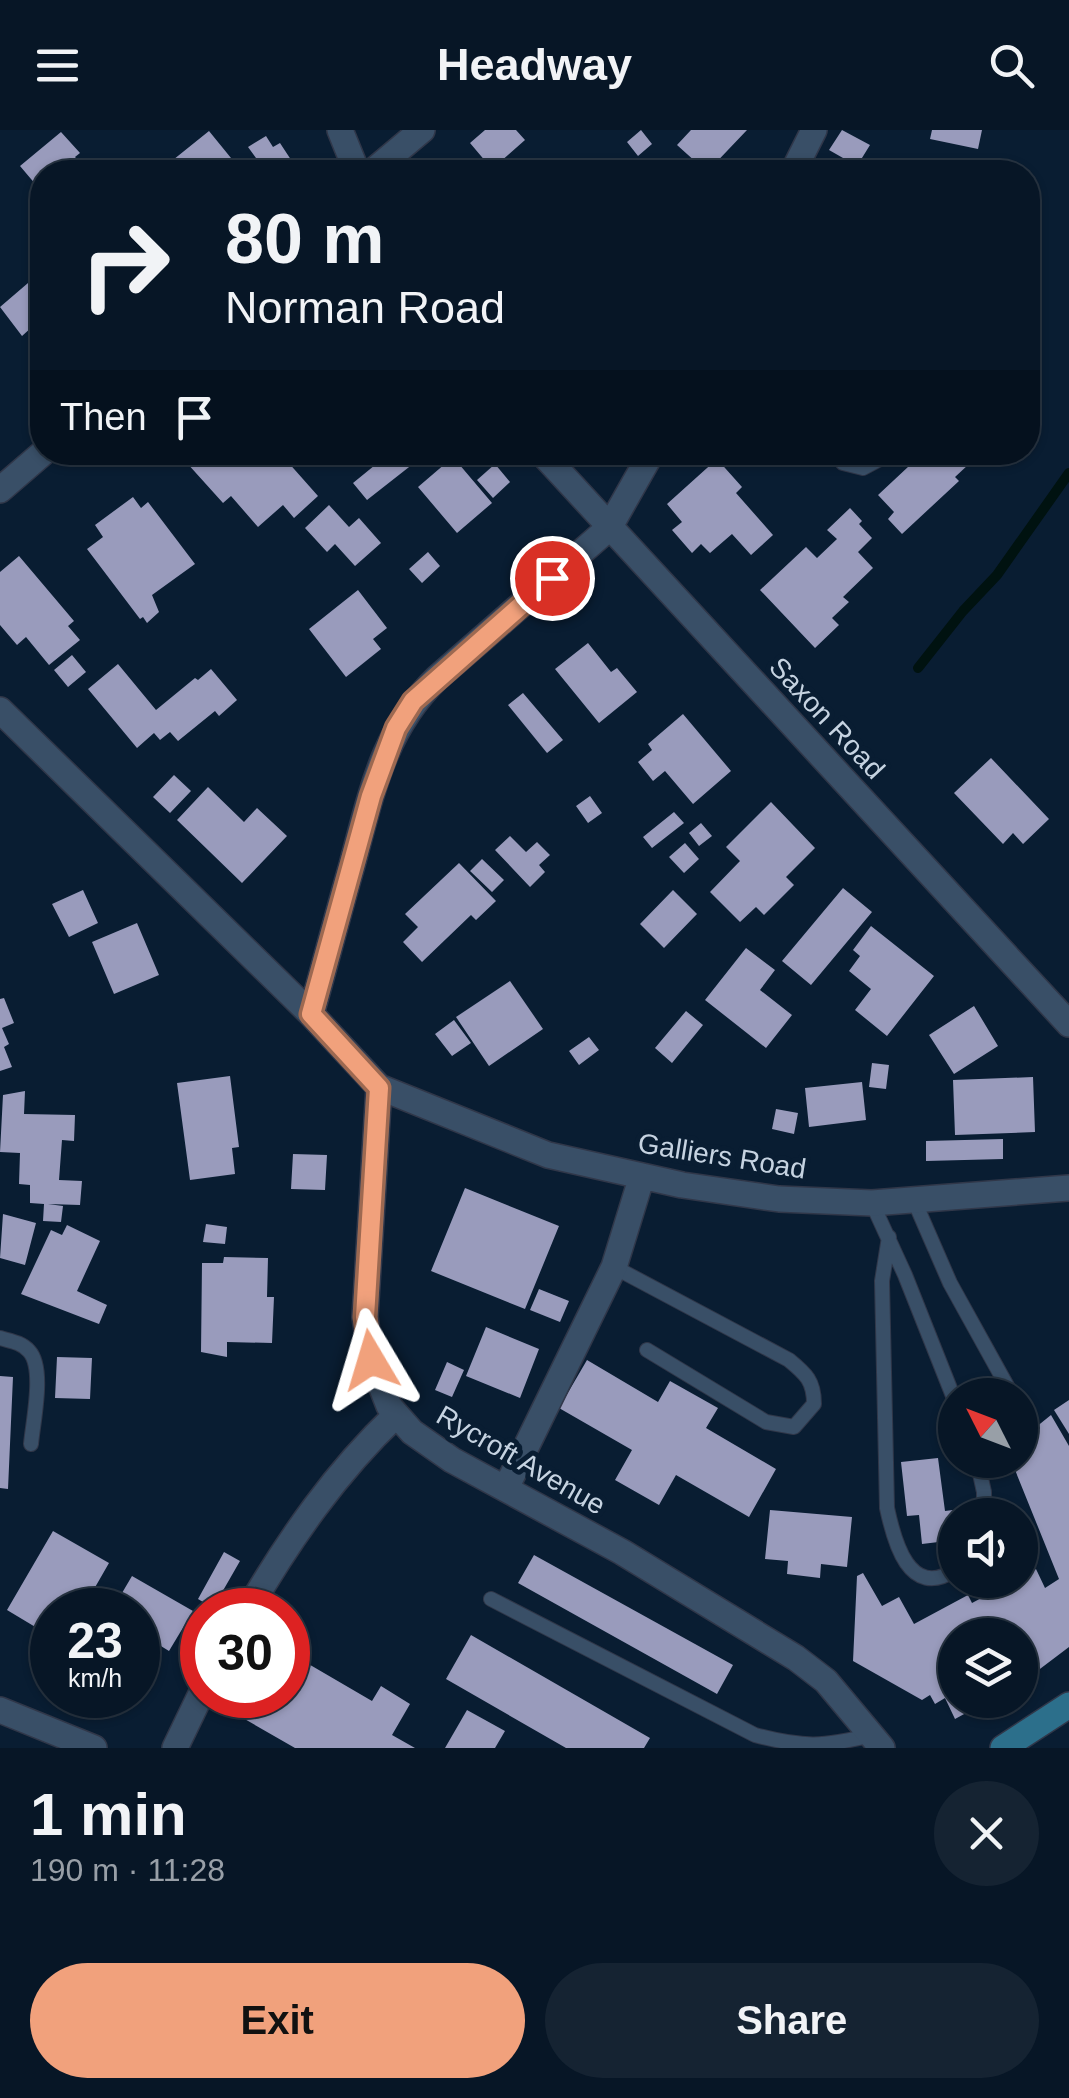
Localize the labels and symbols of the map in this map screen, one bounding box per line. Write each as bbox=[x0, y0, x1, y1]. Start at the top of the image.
pin bbox=[510, 536, 595, 621]
street label: Saxon Road bbox=[763, 651, 891, 785]
street label: Galliers Road bbox=[636, 1127, 808, 1185]
position arrow bbox=[319, 1308, 423, 1412]
north arrow bbox=[938, 1378, 1038, 1478]
street label: Rycroft Avenue bbox=[431, 1399, 611, 1521]
speed limit sign: 30 bbox=[180, 1588, 310, 1718]

